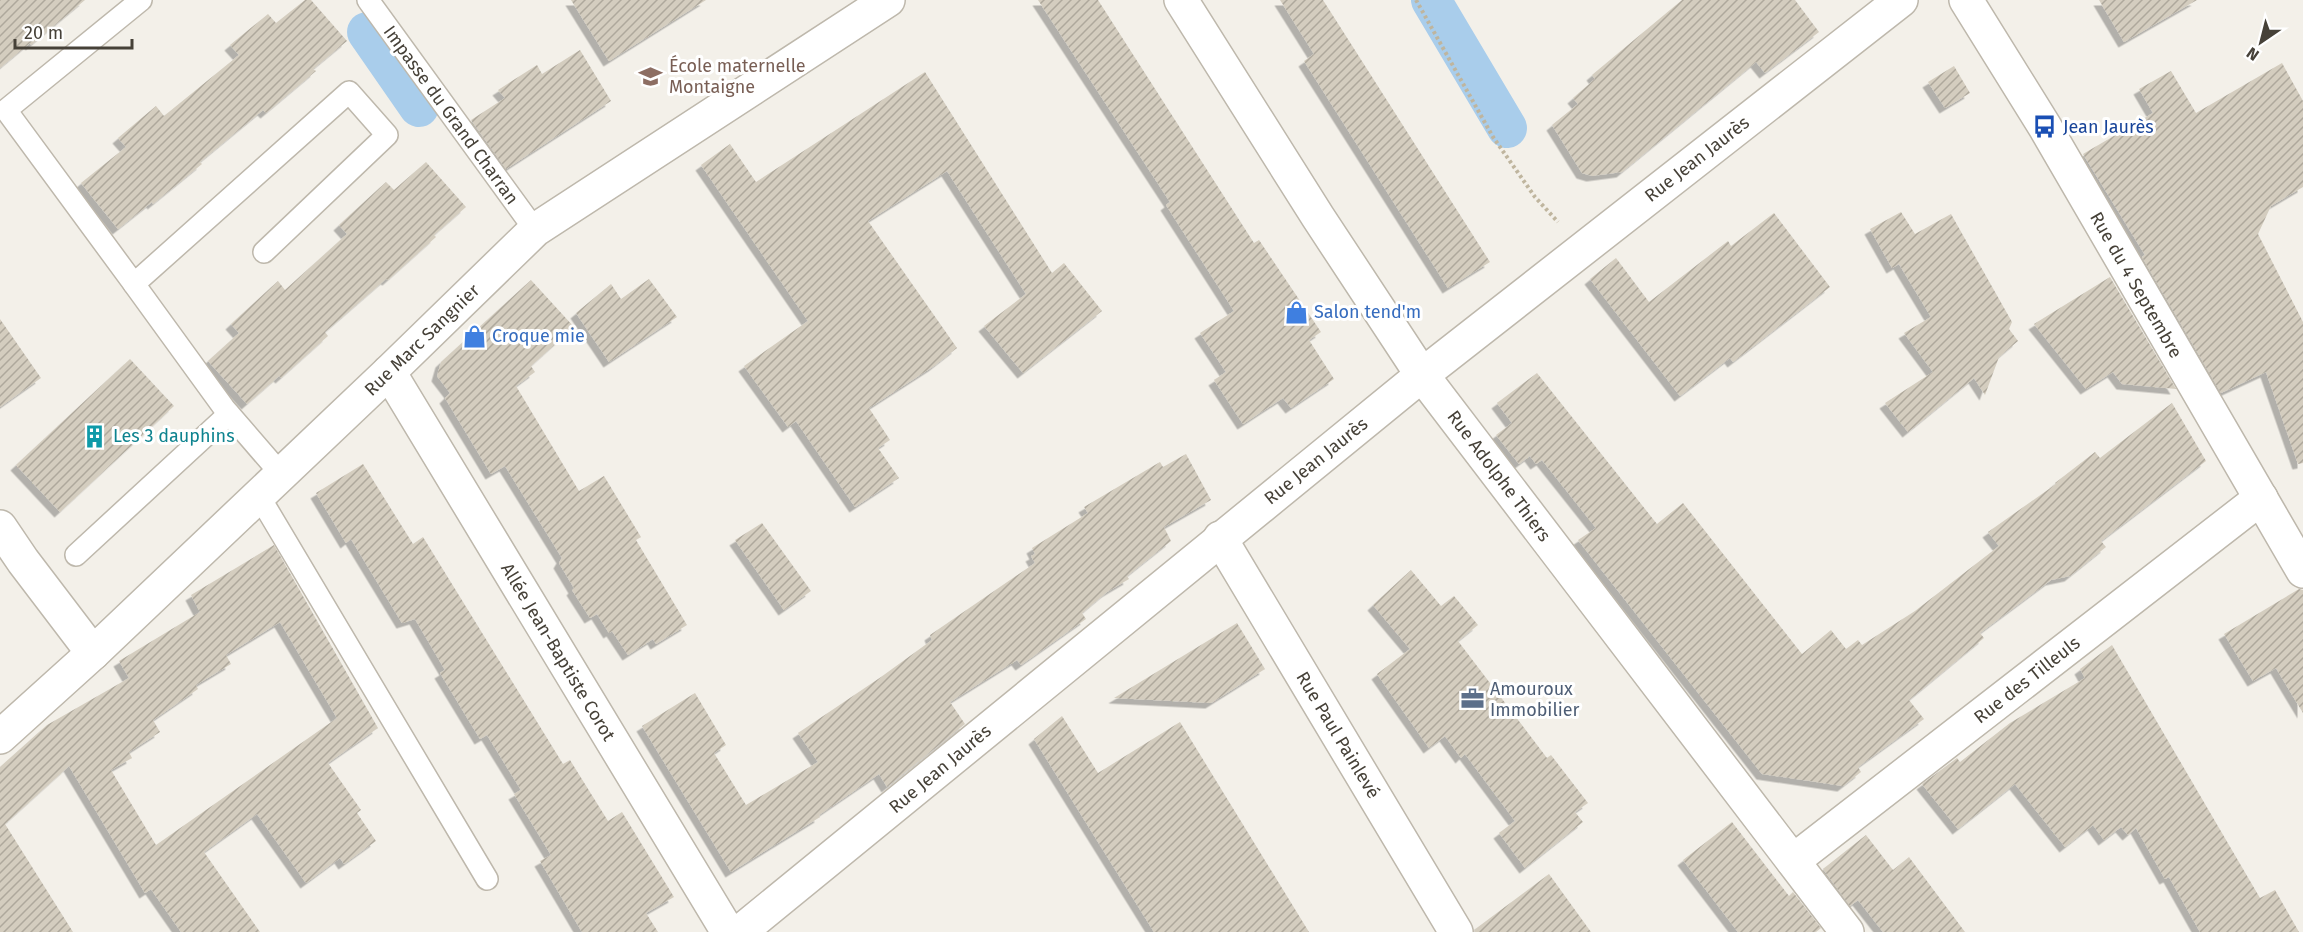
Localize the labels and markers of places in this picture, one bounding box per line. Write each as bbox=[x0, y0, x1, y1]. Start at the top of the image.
place label: École maternelle Montaigne bbox=[669, 54, 806, 98]
school or university icon: École maternelle Montaigne bbox=[638, 63, 664, 89]
bus stop icon: Jean Jaurès bbox=[2032, 114, 2058, 140]
place label: Jean Jaurès bbox=[2063, 116, 2154, 138]
shop icon: Salon tend'm bbox=[1283, 299, 1309, 325]
place label: Salon tend'm bbox=[1314, 301, 1421, 323]
shop icon: Croque mie bbox=[461, 323, 487, 349]
place label: Croque mie bbox=[492, 325, 585, 347]
building icon: Les 3 dauphins bbox=[82, 423, 108, 449]
place label: Les 3 dauphins bbox=[113, 425, 235, 447]
place label: Amouroux Immobilier bbox=[1490, 678, 1580, 721]
office icon: Amouroux Immobilier bbox=[1459, 686, 1485, 712]

